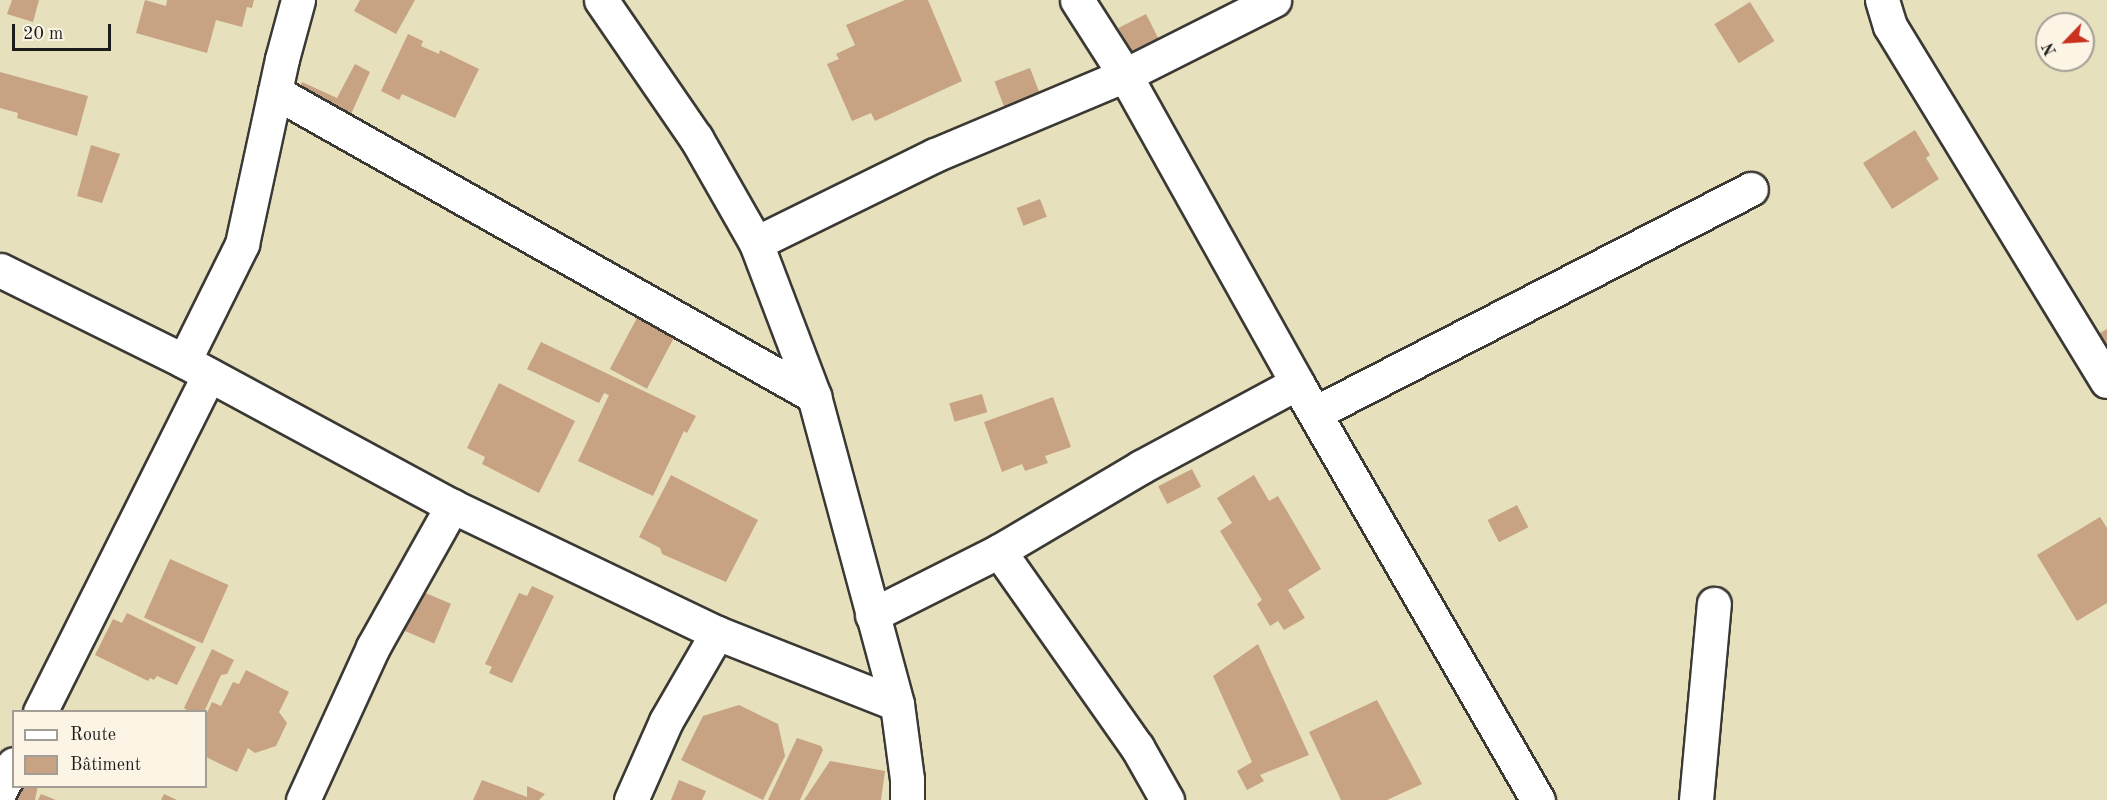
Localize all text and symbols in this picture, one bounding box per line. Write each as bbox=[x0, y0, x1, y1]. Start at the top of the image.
scale bar bbox=[15, 12, 114, 50]
north arrow bbox=[2035, 12, 2095, 72]
text: 20 m bbox=[23, 25, 63, 43]
text: N bbox=[2041, 40, 2060, 58]
legend bbox=[12, 710, 207, 788]
text: Route bbox=[70, 726, 116, 744]
text: Bâtiment bbox=[70, 756, 141, 774]

